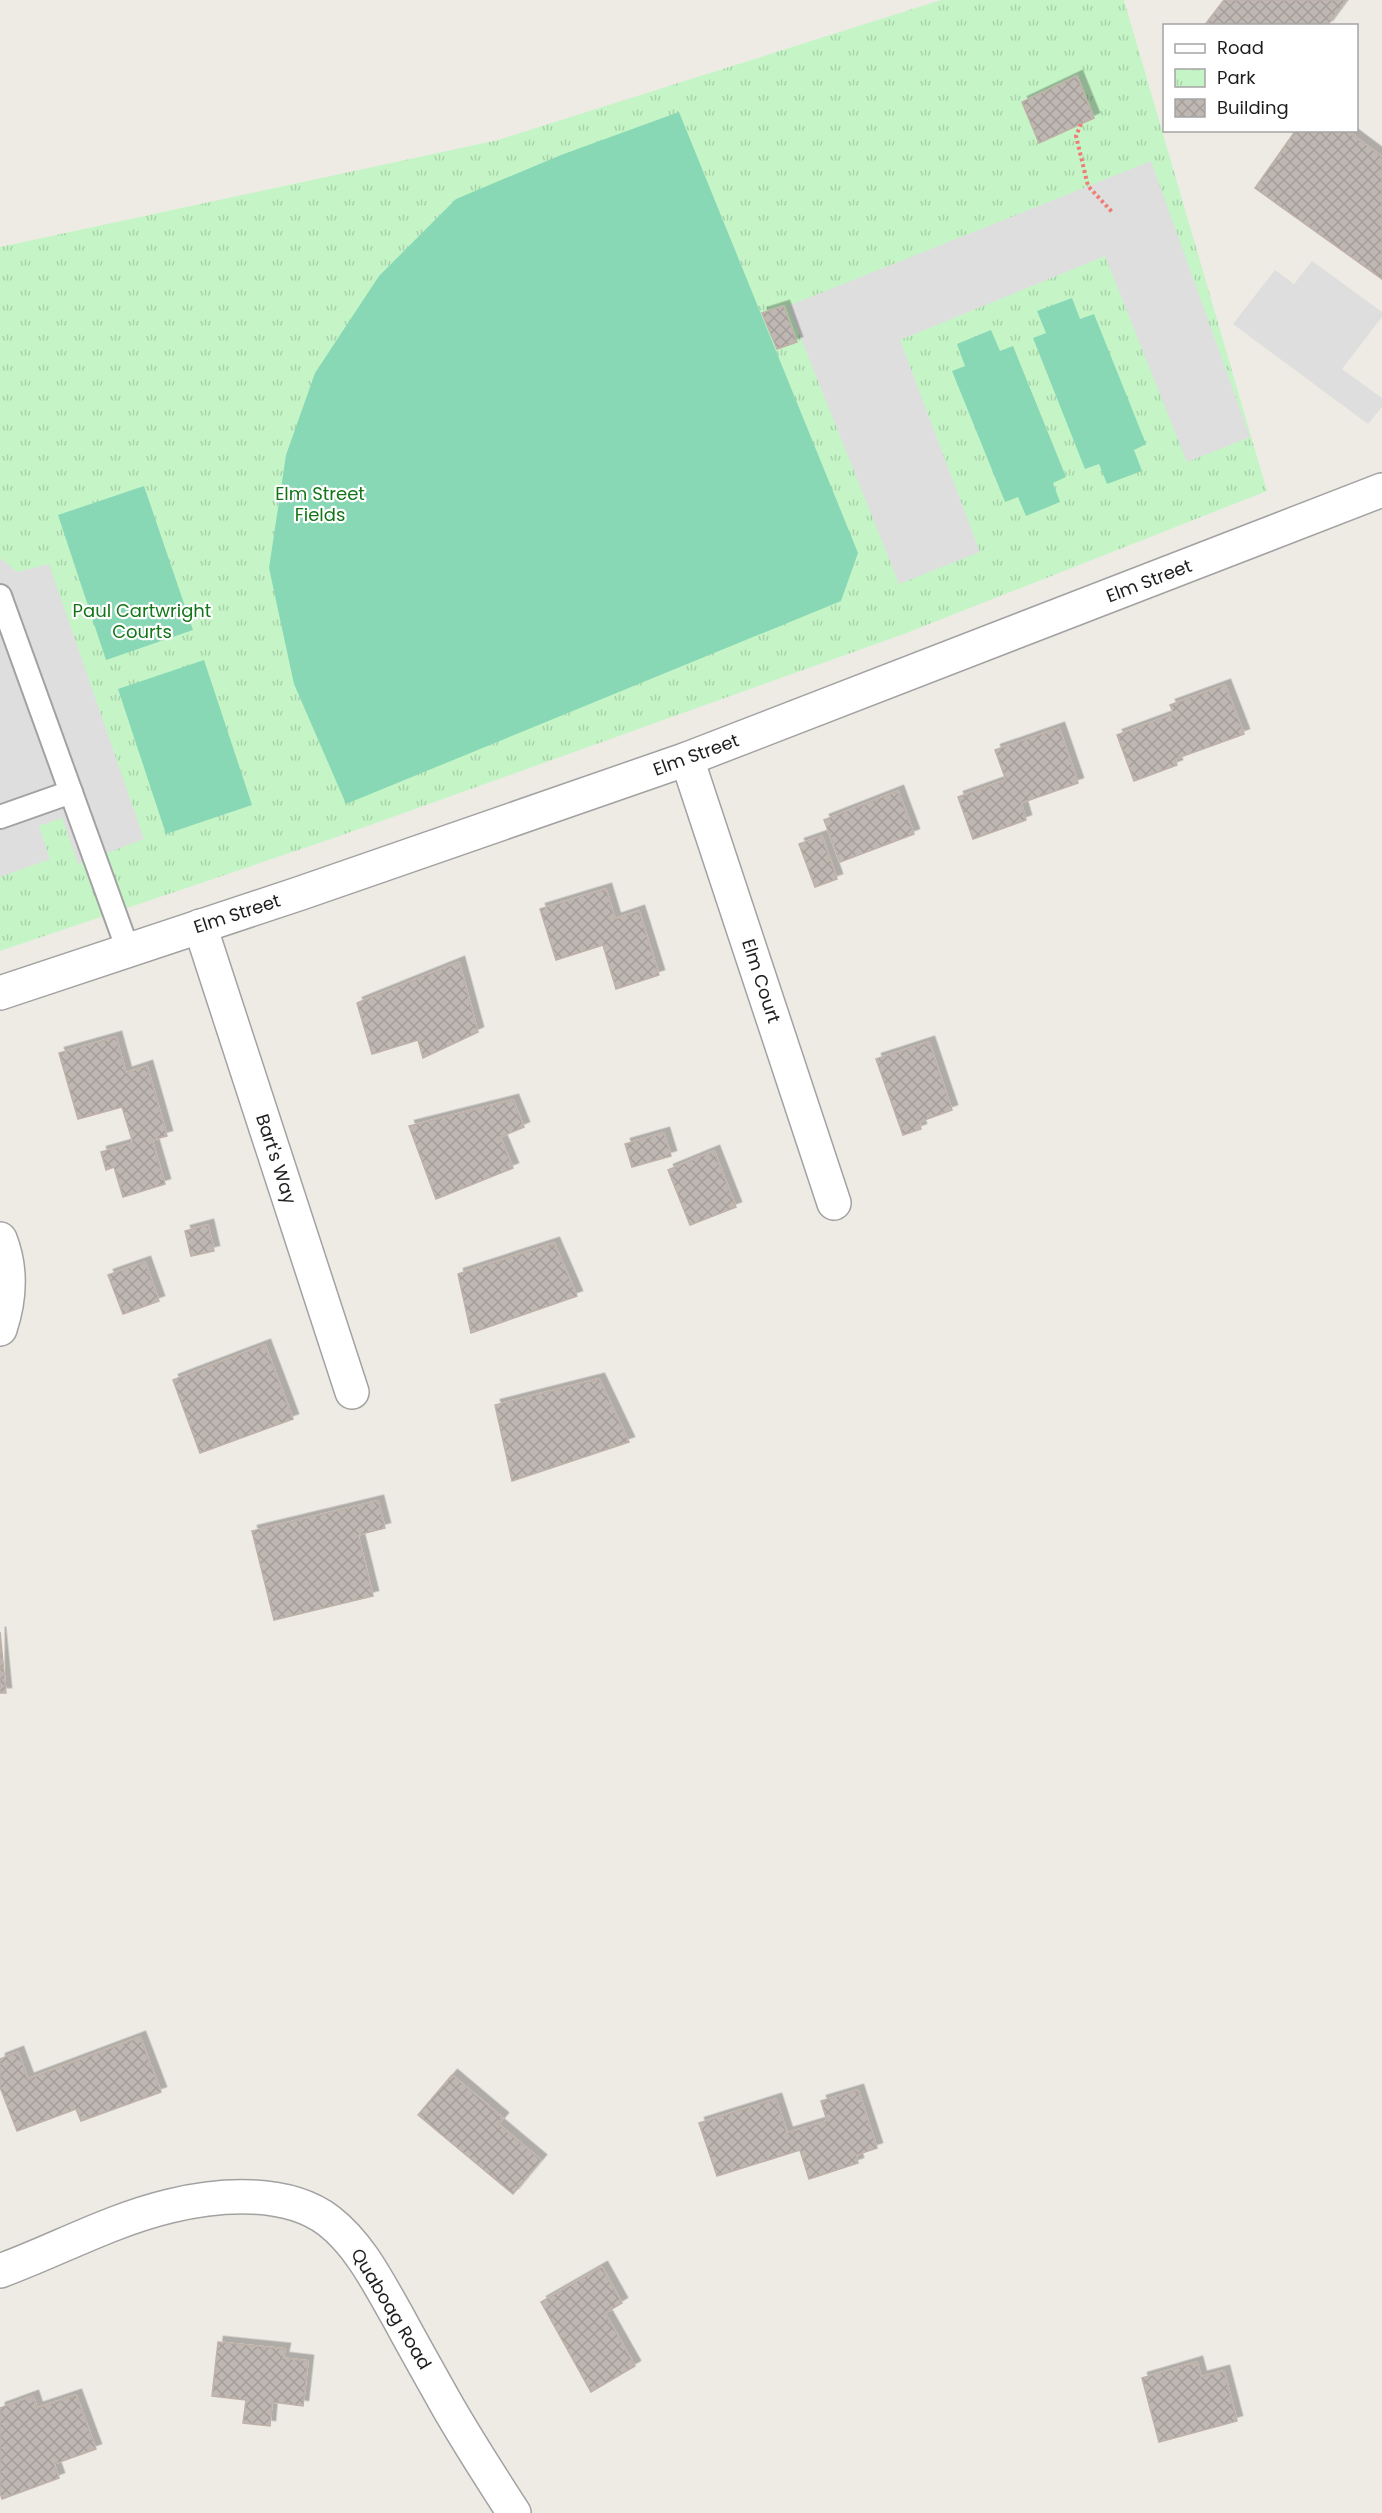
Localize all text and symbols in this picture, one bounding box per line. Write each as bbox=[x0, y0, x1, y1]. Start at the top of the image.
legend bbox=[1163, 24, 1358, 132]
text: Road bbox=[1217, 35, 1264, 60]
text: Park bbox=[1217, 65, 1256, 90]
text: Building bbox=[1217, 95, 1289, 120]
park label: Elm Street Fields bbox=[275, 481, 365, 527]
street label: Elm Street bbox=[1102, 553, 1195, 608]
park label: Paul Cartwright Courts bbox=[73, 598, 211, 644]
street label: Elm Street bbox=[649, 727, 742, 782]
street label: Elm Street bbox=[190, 888, 283, 939]
street label: Elm Court bbox=[736, 936, 787, 1026]
street label: Bart's Way bbox=[250, 1111, 303, 1207]
street label: Quaboag Road bbox=[345, 2243, 438, 2374]

